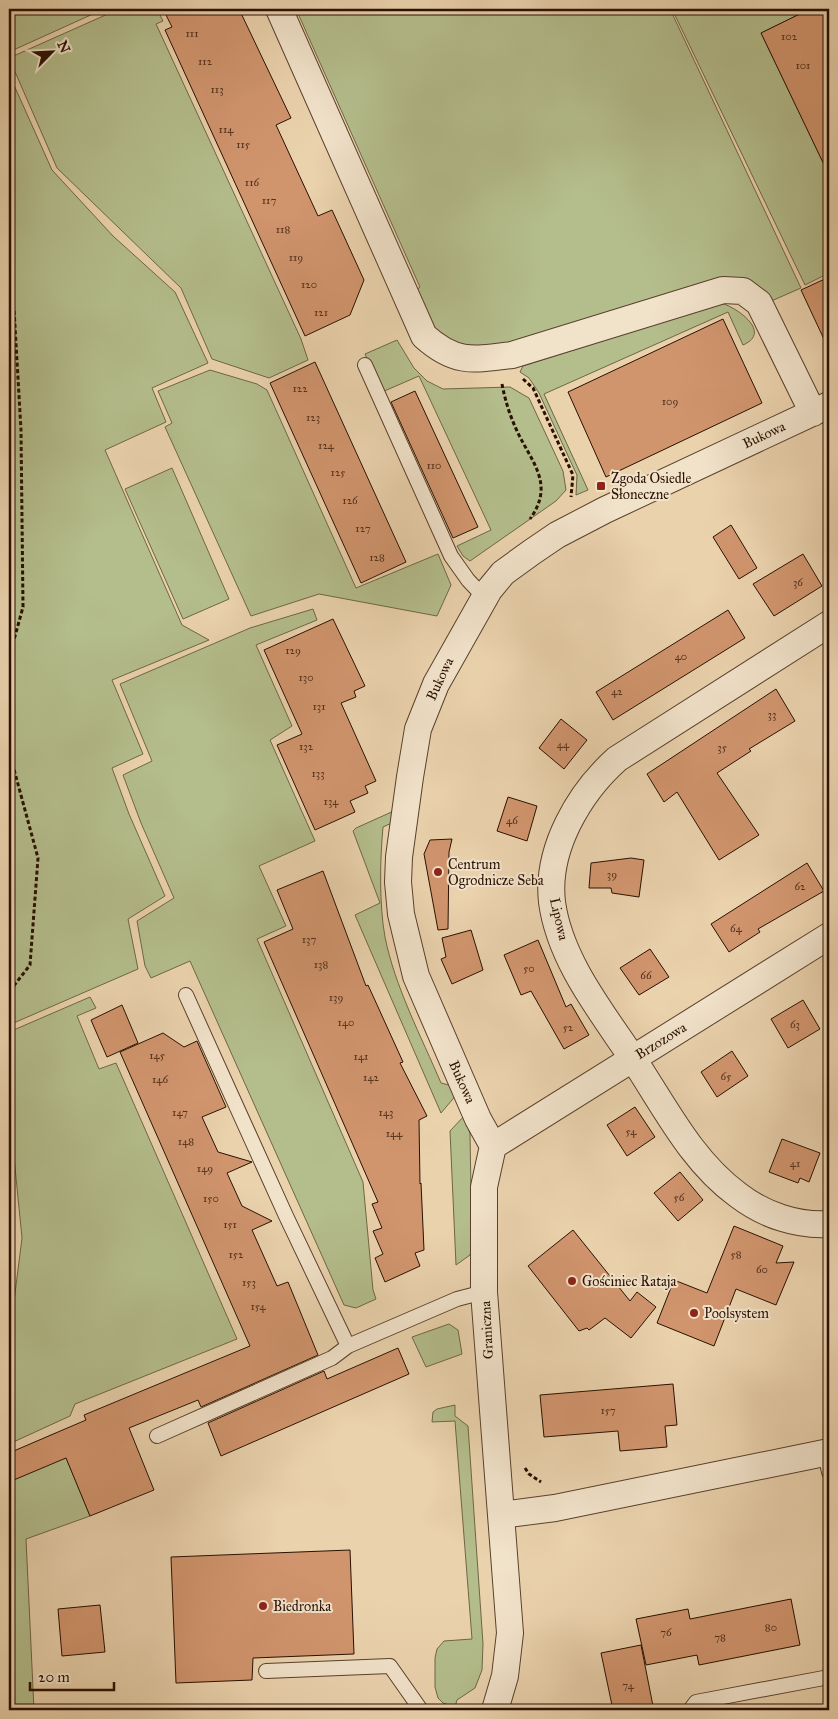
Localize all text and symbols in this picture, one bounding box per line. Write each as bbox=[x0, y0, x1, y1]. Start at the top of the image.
house number: 111 bbox=[185, 27, 199, 40]
north arrow bbox=[28, 28, 78, 78]
house number: 102 bbox=[781, 30, 798, 43]
text: N bbox=[53, 38, 74, 56]
house number: 112 bbox=[198, 55, 213, 68]
house number: 101 bbox=[796, 59, 810, 72]
house number: 113 bbox=[210, 83, 224, 96]
house number: 114 bbox=[219, 123, 234, 136]
house number: 115 bbox=[236, 138, 250, 151]
house number: 116 bbox=[245, 176, 260, 189]
house number: 117 bbox=[262, 194, 276, 207]
house number: 118 bbox=[276, 223, 290, 236]
house number: 119 bbox=[289, 251, 303, 264]
house number: 120 bbox=[301, 278, 317, 291]
house number: 121 bbox=[314, 306, 328, 319]
house number: 122 bbox=[292, 382, 308, 395]
house number: 109 bbox=[662, 395, 678, 408]
house number: 123 bbox=[306, 411, 320, 424]
street label: Bukowa bbox=[740, 418, 788, 452]
house number: 124 bbox=[318, 439, 335, 452]
house number: 110 bbox=[426, 459, 442, 472]
house number: 125 bbox=[331, 466, 345, 479]
place label: Zgoda Osiedle Słoneczne bbox=[611, 470, 692, 503]
marker: Zgoda Osiedle Słoneczne bbox=[595, 480, 607, 492]
house number: 126 bbox=[342, 494, 358, 507]
house number: 127 bbox=[355, 522, 371, 535]
house number: 128 bbox=[369, 551, 385, 564]
house number: 36 bbox=[793, 576, 803, 589]
house number: 129 bbox=[285, 644, 301, 657]
house number: 40 bbox=[675, 650, 687, 663]
street label: Bukowa bbox=[423, 655, 457, 703]
house number: 130 bbox=[298, 671, 314, 684]
house number: 42 bbox=[611, 685, 623, 698]
house number: 131 bbox=[312, 700, 326, 713]
house number: 33 bbox=[768, 708, 776, 721]
house number: 44 bbox=[557, 738, 570, 751]
house number: 132 bbox=[299, 740, 314, 753]
house number: 35 bbox=[717, 741, 727, 754]
house number: 133 bbox=[311, 767, 325, 780]
house number: 134 bbox=[324, 795, 339, 808]
house number: 46 bbox=[506, 814, 518, 827]
place label: Centrum Ogrodnicze Seba bbox=[448, 856, 544, 889]
marker: Centrum Ogrodnicze Seba bbox=[432, 866, 444, 878]
house number: 39 bbox=[607, 868, 617, 881]
house number: 62 bbox=[794, 880, 806, 893]
street label: Lipowa bbox=[546, 896, 572, 942]
house number: 64 bbox=[730, 922, 743, 935]
house number: 137 bbox=[302, 933, 316, 946]
house number: 138 bbox=[314, 958, 328, 971]
house number: 50 bbox=[523, 962, 535, 975]
house number: 66 bbox=[640, 969, 652, 982]
house number: 139 bbox=[329, 991, 343, 1004]
house number: 140 bbox=[338, 1016, 354, 1029]
house number: 63 bbox=[790, 1018, 800, 1031]
street label: Brzozowa bbox=[632, 1019, 690, 1063]
house number: 52 bbox=[563, 1021, 574, 1034]
house number: 145 bbox=[149, 1049, 165, 1062]
house number: 141 bbox=[354, 1050, 368, 1063]
street label: Bukowa bbox=[445, 1058, 479, 1106]
house number: 65 bbox=[721, 1070, 731, 1083]
house number: 142 bbox=[363, 1071, 380, 1084]
house number: 146 bbox=[152, 1073, 168, 1086]
house number: 147 bbox=[172, 1106, 188, 1119]
house number: 143 bbox=[379, 1106, 393, 1119]
house number: 54 bbox=[626, 1125, 637, 1138]
house number: 144 bbox=[386, 1127, 403, 1140]
house number: 148 bbox=[178, 1135, 194, 1148]
house number: 41 bbox=[790, 1157, 800, 1170]
house number: 149 bbox=[197, 1162, 213, 1175]
house number: 56 bbox=[674, 1191, 685, 1204]
house number: 150 bbox=[203, 1192, 219, 1205]
house number: 151 bbox=[223, 1218, 237, 1231]
house number: 152 bbox=[229, 1248, 244, 1261]
house number: 58 bbox=[731, 1248, 742, 1261]
house number: 60 bbox=[756, 1263, 768, 1276]
place label: Gościniec Rataja bbox=[582, 1273, 676, 1290]
marker: Gościniec Rataja bbox=[566, 1275, 578, 1287]
house number: 153 bbox=[242, 1276, 256, 1289]
house number: 154 bbox=[250, 1300, 266, 1313]
street label: Graniczna bbox=[477, 1300, 497, 1360]
place label: Poolsystem bbox=[704, 1305, 769, 1322]
marker: Poolsystem bbox=[688, 1307, 700, 1319]
house number: 157 bbox=[600, 1404, 616, 1417]
place label: Biedronka bbox=[273, 1598, 331, 1615]
marker: Biedronka bbox=[257, 1600, 269, 1612]
house number: 80 bbox=[765, 1621, 777, 1634]
house number: 76 bbox=[660, 1626, 672, 1639]
house number: 78 bbox=[714, 1631, 726, 1644]
scale bar bbox=[30, 1659, 114, 1691]
text: 20 m bbox=[38, 1668, 70, 1686]
house number: 74 bbox=[622, 1679, 635, 1692]

